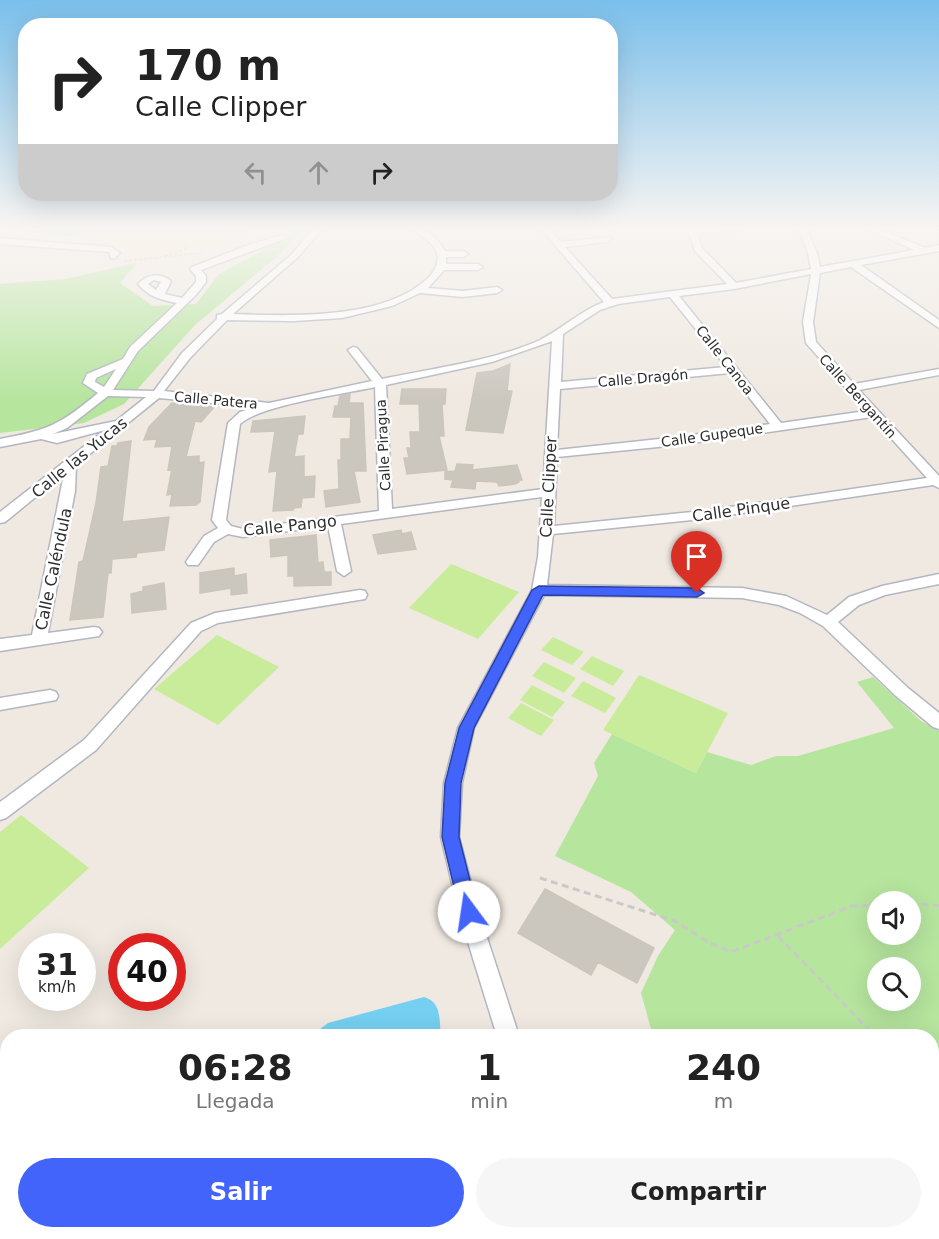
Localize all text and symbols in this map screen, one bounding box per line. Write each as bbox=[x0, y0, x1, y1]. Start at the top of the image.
text: 170 m bbox=[135, 41, 281, 90]
icon: right bbox=[36, 42, 114, 120]
text: Calle Clipper bbox=[135, 91, 306, 122]
icon: left bbox=[239, 156, 272, 189]
icon: ahead bbox=[302, 156, 335, 189]
icon: right bbox=[365, 156, 398, 189]
street label: Calle Canoa bbox=[693, 322, 757, 398]
street label: Calle Bergantín bbox=[816, 351, 900, 441]
street label: Calle Dragón bbox=[597, 366, 689, 390]
street label: Calle Patera bbox=[173, 388, 259, 412]
street label: Calle Piragua bbox=[373, 399, 393, 491]
street label: Calle las Yucas bbox=[28, 413, 131, 502]
street label: Calle Gupeque bbox=[660, 420, 764, 450]
street label: Calle Clipper bbox=[536, 435, 561, 538]
street label: Calle Pinque bbox=[691, 493, 791, 526]
street label: Calle Caléndula bbox=[31, 506, 76, 632]
street label: Calle Pango bbox=[243, 511, 338, 540]
pin bbox=[671, 531, 722, 593]
icon: arrive bbox=[680, 540, 713, 573]
position arrow bbox=[437, 880, 501, 944]
map controls bbox=[867, 891, 921, 1011]
button: sound bbox=[867, 891, 921, 945]
speed limit sign: 40 bbox=[108, 933, 186, 1011]
text: 31 bbox=[36, 947, 78, 982]
button: search bbox=[867, 957, 921, 1011]
text: km/h bbox=[38, 978, 76, 996]
text: 06:28 bbox=[178, 1047, 292, 1088]
text: 1 bbox=[477, 1047, 502, 1088]
text: 240 bbox=[686, 1047, 761, 1088]
text: Llegada bbox=[196, 1089, 275, 1113]
text: min bbox=[470, 1089, 508, 1113]
text: m bbox=[714, 1089, 733, 1113]
button: Salir bbox=[18, 1158, 464, 1227]
button: Compartir bbox=[476, 1158, 921, 1227]

